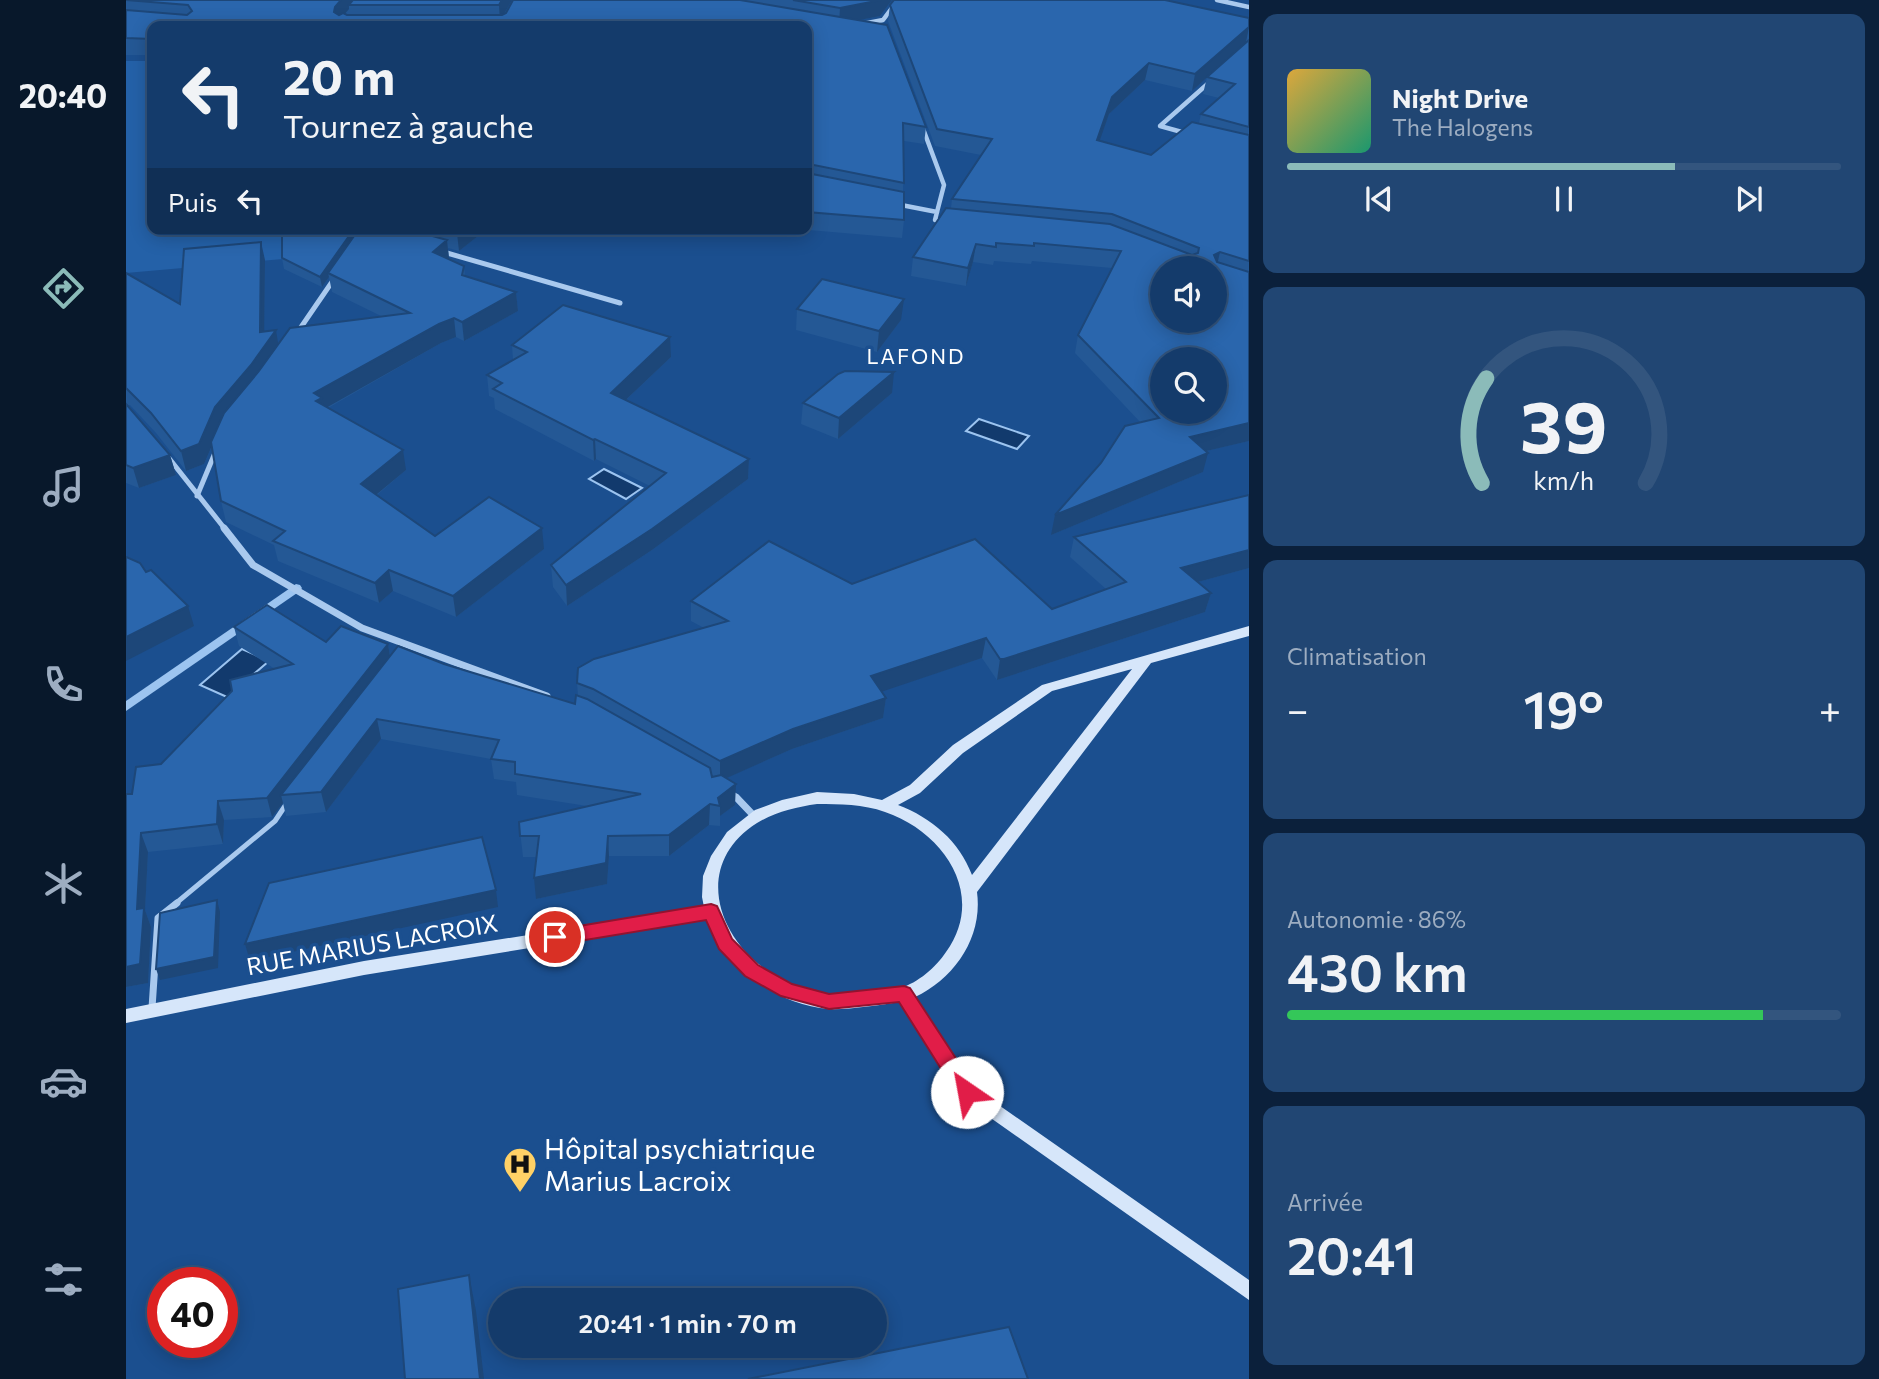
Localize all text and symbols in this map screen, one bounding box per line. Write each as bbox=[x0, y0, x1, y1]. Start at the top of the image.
text: 20 m bbox=[283, 45, 395, 105]
icon: left bbox=[168, 49, 259, 140]
text: 20:40 bbox=[19, 75, 107, 115]
text: Night Drive bbox=[1392, 82, 1528, 113]
text: Tournez à gauche bbox=[283, 105, 534, 145]
text: The Halogens bbox=[1392, 113, 1533, 141]
icon: previous bbox=[1360, 180, 1398, 218]
icon: pause bbox=[1545, 180, 1583, 218]
icon: next bbox=[1730, 180, 1768, 218]
icon: left bbox=[231, 182, 269, 220]
text: Puis bbox=[168, 186, 217, 217]
map controls bbox=[1150, 256, 1227, 424]
button: sound bbox=[1150, 256, 1227, 333]
icon: directions bbox=[39, 264, 88, 313]
district label: LAFOND bbox=[866, 343, 966, 368]
button: search bbox=[1150, 347, 1227, 424]
text: 39 bbox=[1520, 379, 1608, 468]
icon: music bbox=[39, 462, 88, 511]
text: km/h bbox=[1534, 464, 1594, 494]
text: Climatisation bbox=[1287, 642, 1427, 670]
icon: phone bbox=[39, 660, 88, 709]
text: 19° bbox=[1523, 676, 1604, 740]
text: − bbox=[1287, 685, 1309, 732]
text: + bbox=[1819, 685, 1841, 732]
icon: climate bbox=[39, 859, 88, 908]
text: Autonomie · 86% bbox=[1287, 905, 1466, 933]
pin bbox=[525, 907, 585, 967]
street label: RUE MARIUS LACROIX bbox=[244, 908, 500, 980]
icon: arrive bbox=[536, 918, 574, 956]
text: 430 km bbox=[1287, 939, 1468, 1003]
position arrow bbox=[930, 1055, 1004, 1129]
icon: car bbox=[39, 1057, 88, 1106]
place label: Hôpital psychiatrique Marius Lacroix bbox=[544, 1131, 815, 1197]
hospital icon: Hôpital psychiatrique Marius Lacroix bbox=[501, 1145, 539, 1194]
text: Arrivée bbox=[1287, 1188, 1363, 1216]
text: 20:41 bbox=[1287, 1222, 1417, 1286]
icon: filters bbox=[39, 1255, 88, 1304]
speed limit sign: 40 bbox=[147, 1267, 238, 1358]
text: 20:41 · 1 min · 70 m bbox=[578, 1307, 797, 1338]

